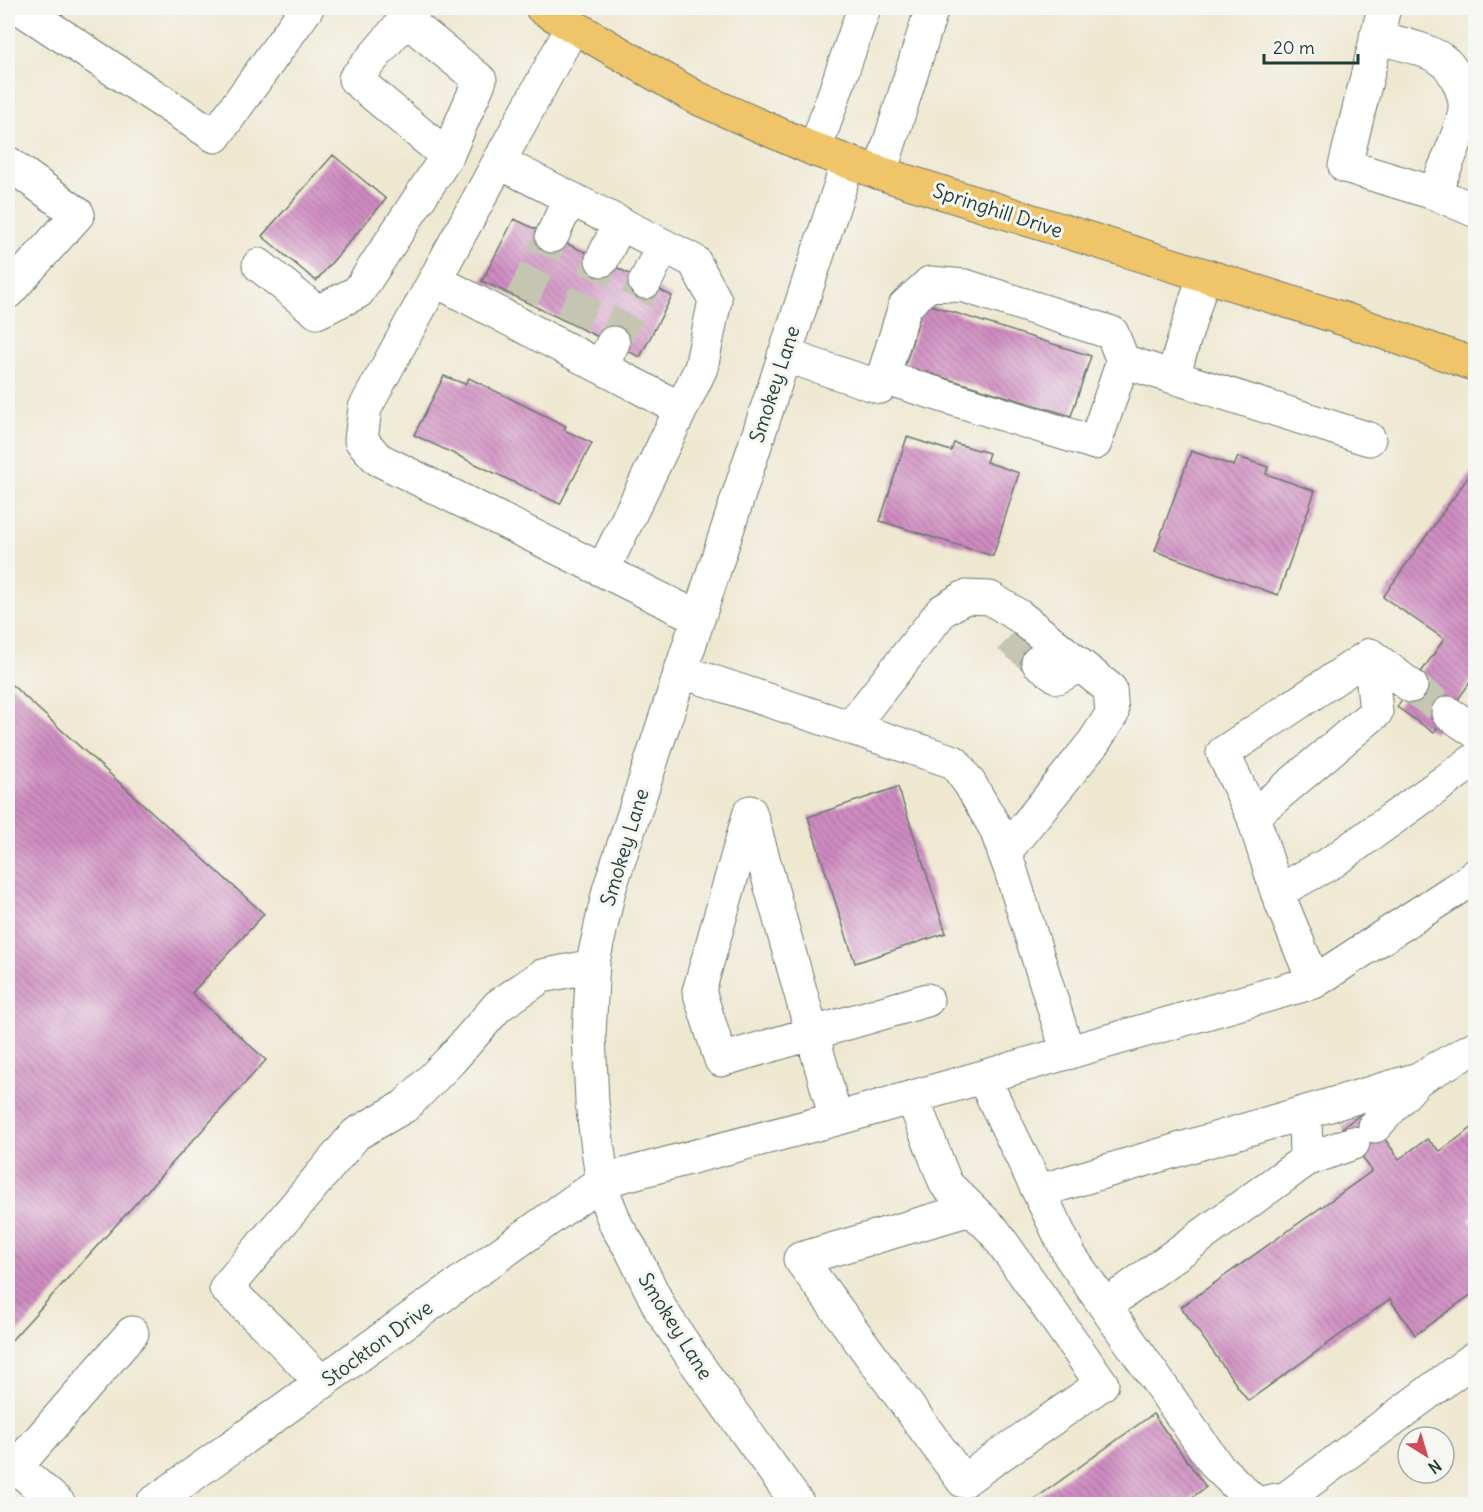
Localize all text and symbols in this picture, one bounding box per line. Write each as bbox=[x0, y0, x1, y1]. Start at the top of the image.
scale bar bbox=[1264, 27, 1358, 65]
text: 20 m bbox=[1273, 36, 1315, 59]
street label: Springhill Drive bbox=[930, 177, 1066, 243]
street label: Smokey Lane bbox=[743, 322, 805, 446]
street label: Smokey Lane bbox=[594, 785, 654, 909]
street label: Smokey Lane bbox=[633, 1268, 719, 1384]
street label: Stockton Drive bbox=[317, 1294, 437, 1392]
north arrow bbox=[1396, 1425, 1456, 1485]
text: N bbox=[1425, 1456, 1445, 1478]

